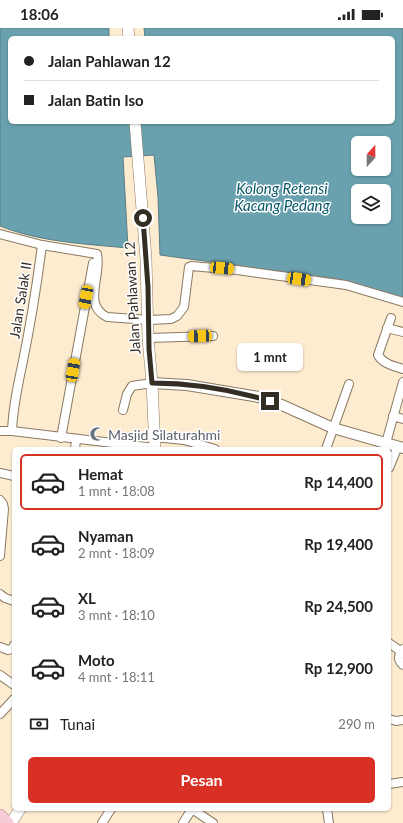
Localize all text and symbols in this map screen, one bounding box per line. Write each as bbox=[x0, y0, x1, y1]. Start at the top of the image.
text: 18:06 bbox=[20, 5, 59, 23]
text: Jalan Pahlawan 12 bbox=[48, 52, 171, 70]
text: Jalan Batin Iso bbox=[48, 91, 144, 109]
north arrow bbox=[351, 136, 391, 176]
map controls bbox=[351, 136, 391, 224]
water label: Kolong Retensi Kacang Pedang bbox=[234, 179, 331, 214]
button: layers bbox=[351, 184, 391, 224]
route start bbox=[134, 209, 152, 227]
street label: Jalan Pahlawan 12 bbox=[121, 241, 143, 355]
street label: Jalan Salak II bbox=[6, 260, 34, 340]
car bbox=[210, 261, 234, 275]
car bbox=[286, 271, 312, 287]
car bbox=[78, 284, 94, 310]
car bbox=[188, 330, 212, 342]
callout: 1 mnt bbox=[237, 343, 303, 371]
text: 1 mnt bbox=[253, 349, 287, 365]
car bbox=[65, 357, 81, 383]
route end bbox=[261, 392, 279, 410]
mosque icon: Masjid Silaturahmi bbox=[89, 426, 105, 442]
place label: Masjid Silaturahmi bbox=[108, 426, 220, 443]
icon: car bbox=[30, 464, 66, 500]
text: Hemat bbox=[78, 465, 123, 483]
text: Rp 14,400 bbox=[304, 473, 373, 491]
text: 1 mnt · 18:08 bbox=[78, 483, 155, 499]
icon: car bbox=[30, 526, 66, 562]
text: Nyaman bbox=[78, 527, 133, 545]
text: Rp 19,400 bbox=[304, 535, 373, 553]
text: 2 mnt · 18:09 bbox=[78, 545, 155, 561]
icon: car bbox=[30, 588, 66, 624]
text: XL bbox=[78, 589, 96, 607]
text: Rp 24,500 bbox=[304, 597, 373, 615]
text: 3 mnt · 18:10 bbox=[78, 607, 155, 623]
icon: car bbox=[30, 650, 66, 686]
text: Moto bbox=[78, 651, 115, 669]
text: Rp 12,900 bbox=[304, 659, 373, 677]
text: 4 mnt · 18:11 bbox=[78, 669, 155, 685]
icon: cash bbox=[28, 713, 50, 735]
text: Tunai bbox=[60, 715, 95, 733]
text: 290 m bbox=[338, 716, 375, 732]
button: Pesan bbox=[28, 757, 375, 803]

